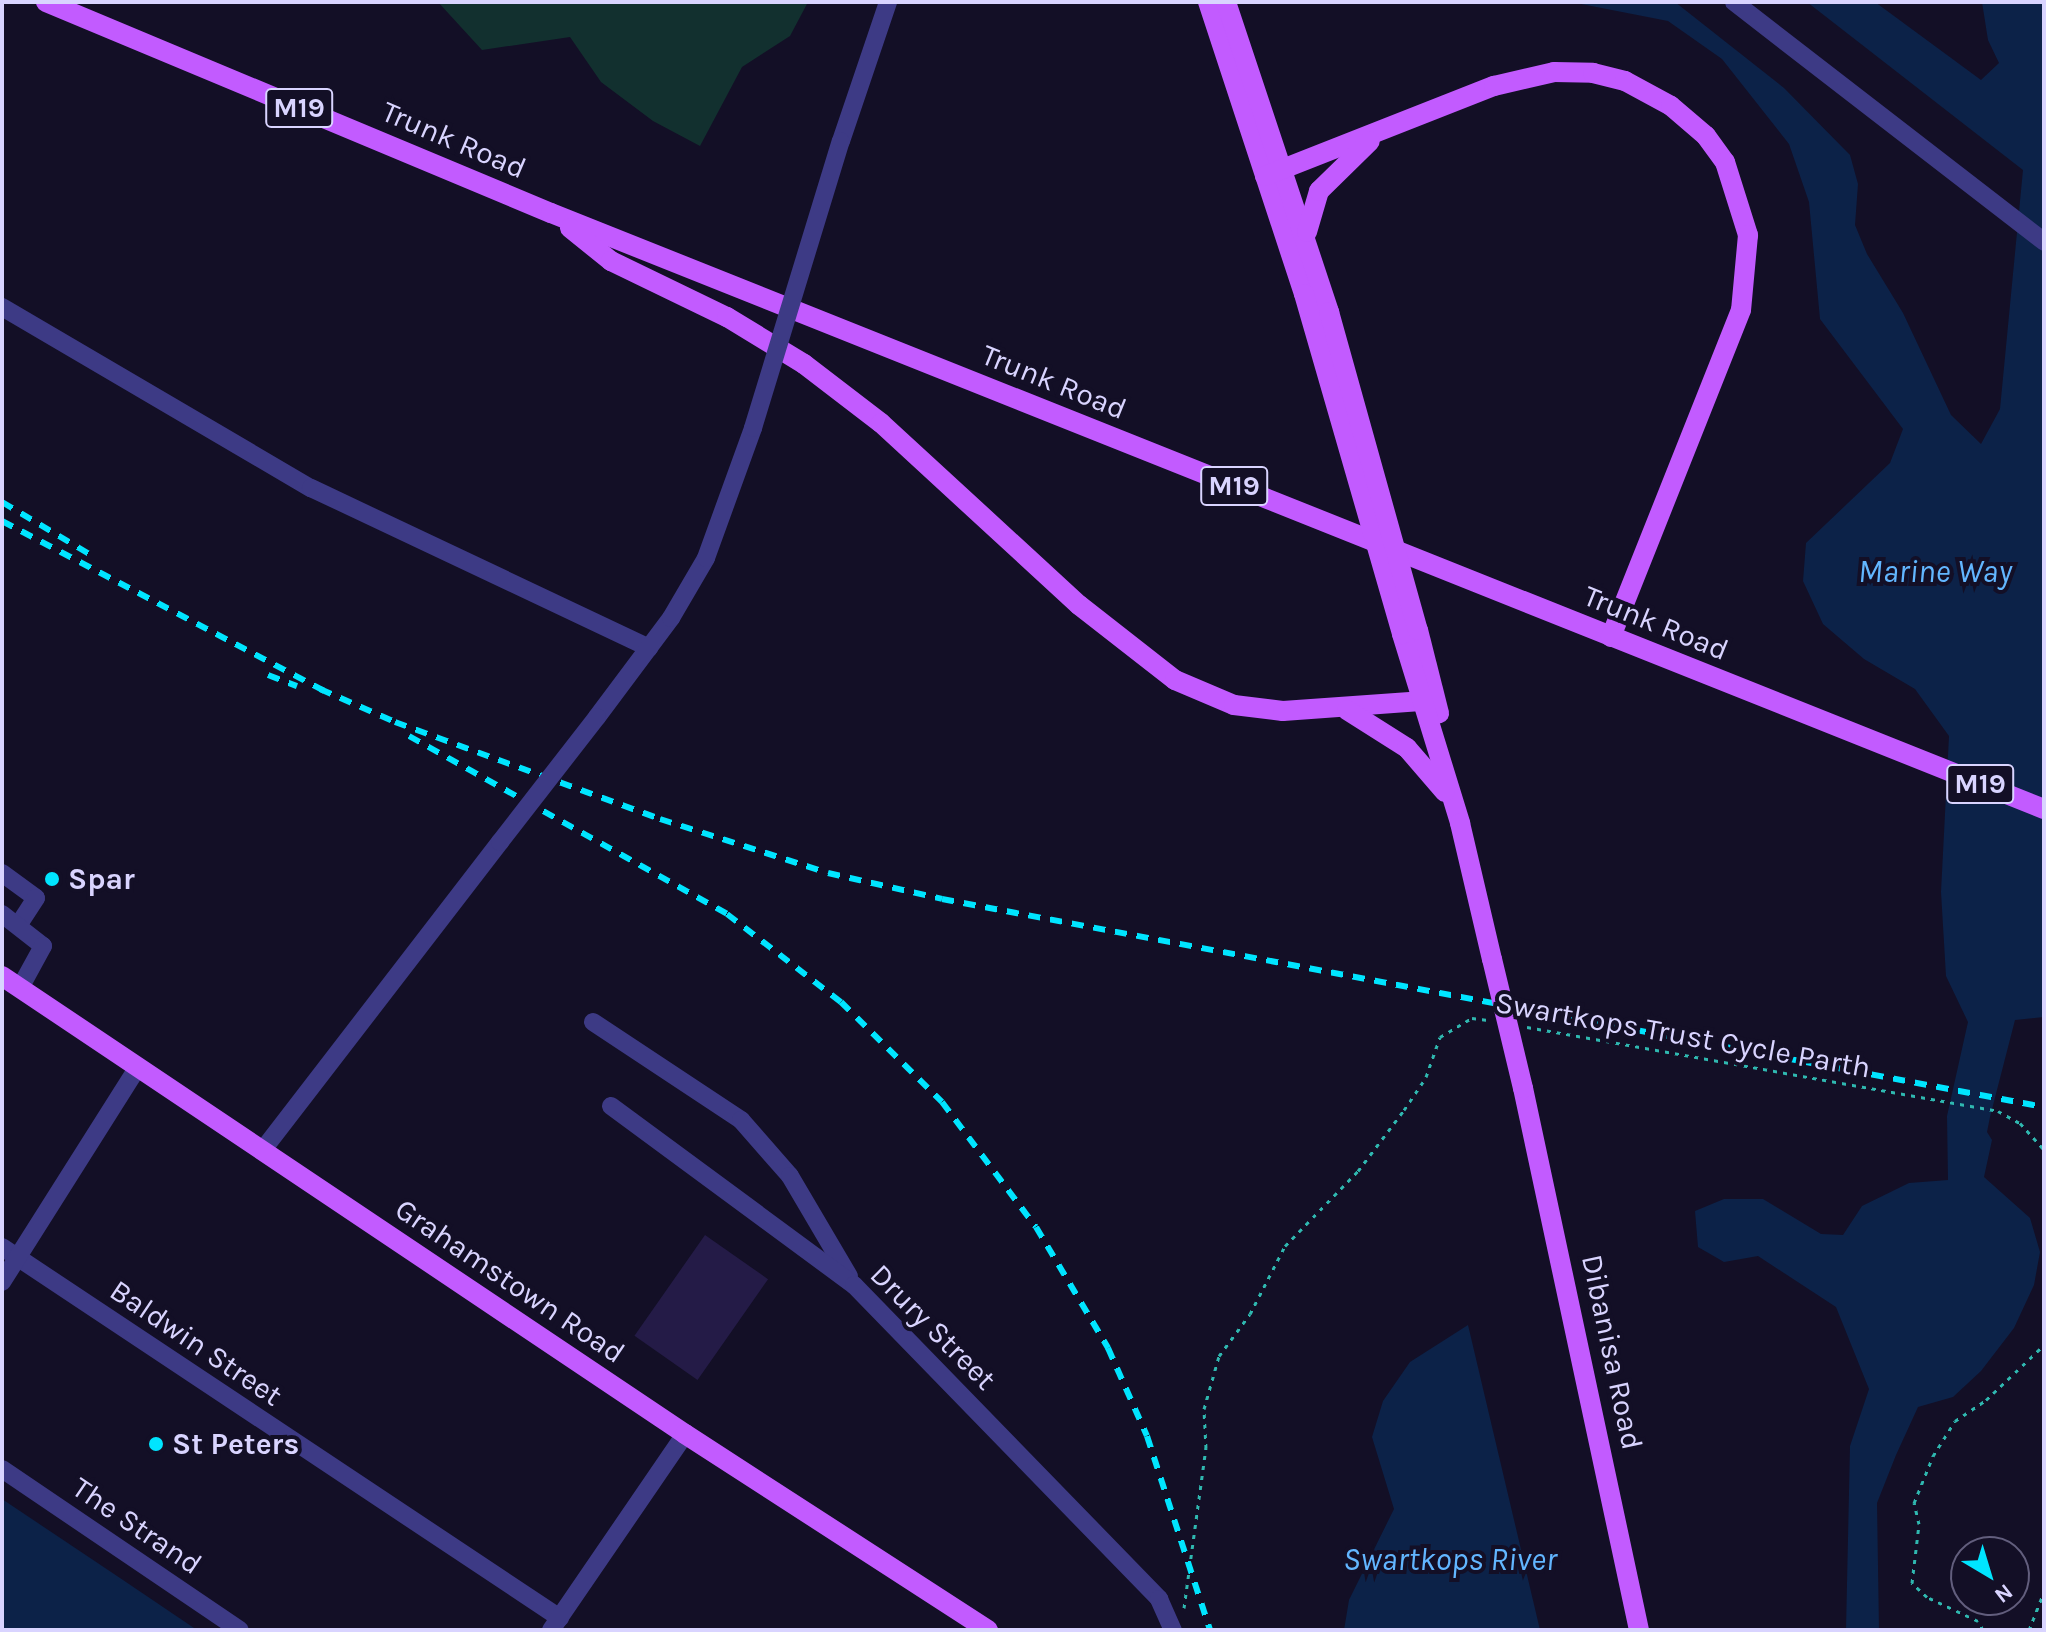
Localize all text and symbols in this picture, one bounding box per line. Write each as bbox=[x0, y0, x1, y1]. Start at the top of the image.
road number: M19 bbox=[265, 84, 333, 132]
street label: Trunk Road bbox=[377, 94, 531, 186]
street label: Trunk Road bbox=[976, 337, 1132, 427]
road number: M19 bbox=[1200, 462, 1268, 510]
water label: Marine Way bbox=[1858, 553, 2012, 591]
street label: Trunk Road bbox=[1578, 578, 1734, 668]
road number: M19 bbox=[1946, 760, 2014, 808]
place label: Spar bbox=[68, 861, 135, 897]
marker: Spar bbox=[43, 870, 61, 888]
street label: Swartkops Trust Cycle Parth bbox=[1493, 984, 1873, 1086]
street label: Grahamstown Road bbox=[388, 1191, 632, 1371]
street label: Dibanisa Road bbox=[1574, 1251, 1650, 1453]
street label: Drury Street bbox=[863, 1257, 1003, 1397]
street label: Baldwin Street bbox=[103, 1272, 289, 1414]
place label: St Peters bbox=[172, 1426, 299, 1462]
marker: St Peters bbox=[147, 1435, 165, 1453]
street label: The Strand bbox=[65, 1470, 209, 1582]
north arrow bbox=[1950, 1536, 2030, 1616]
water label: Swartkops River bbox=[1343, 1541, 1557, 1579]
text: N bbox=[1989, 1578, 2018, 1608]

